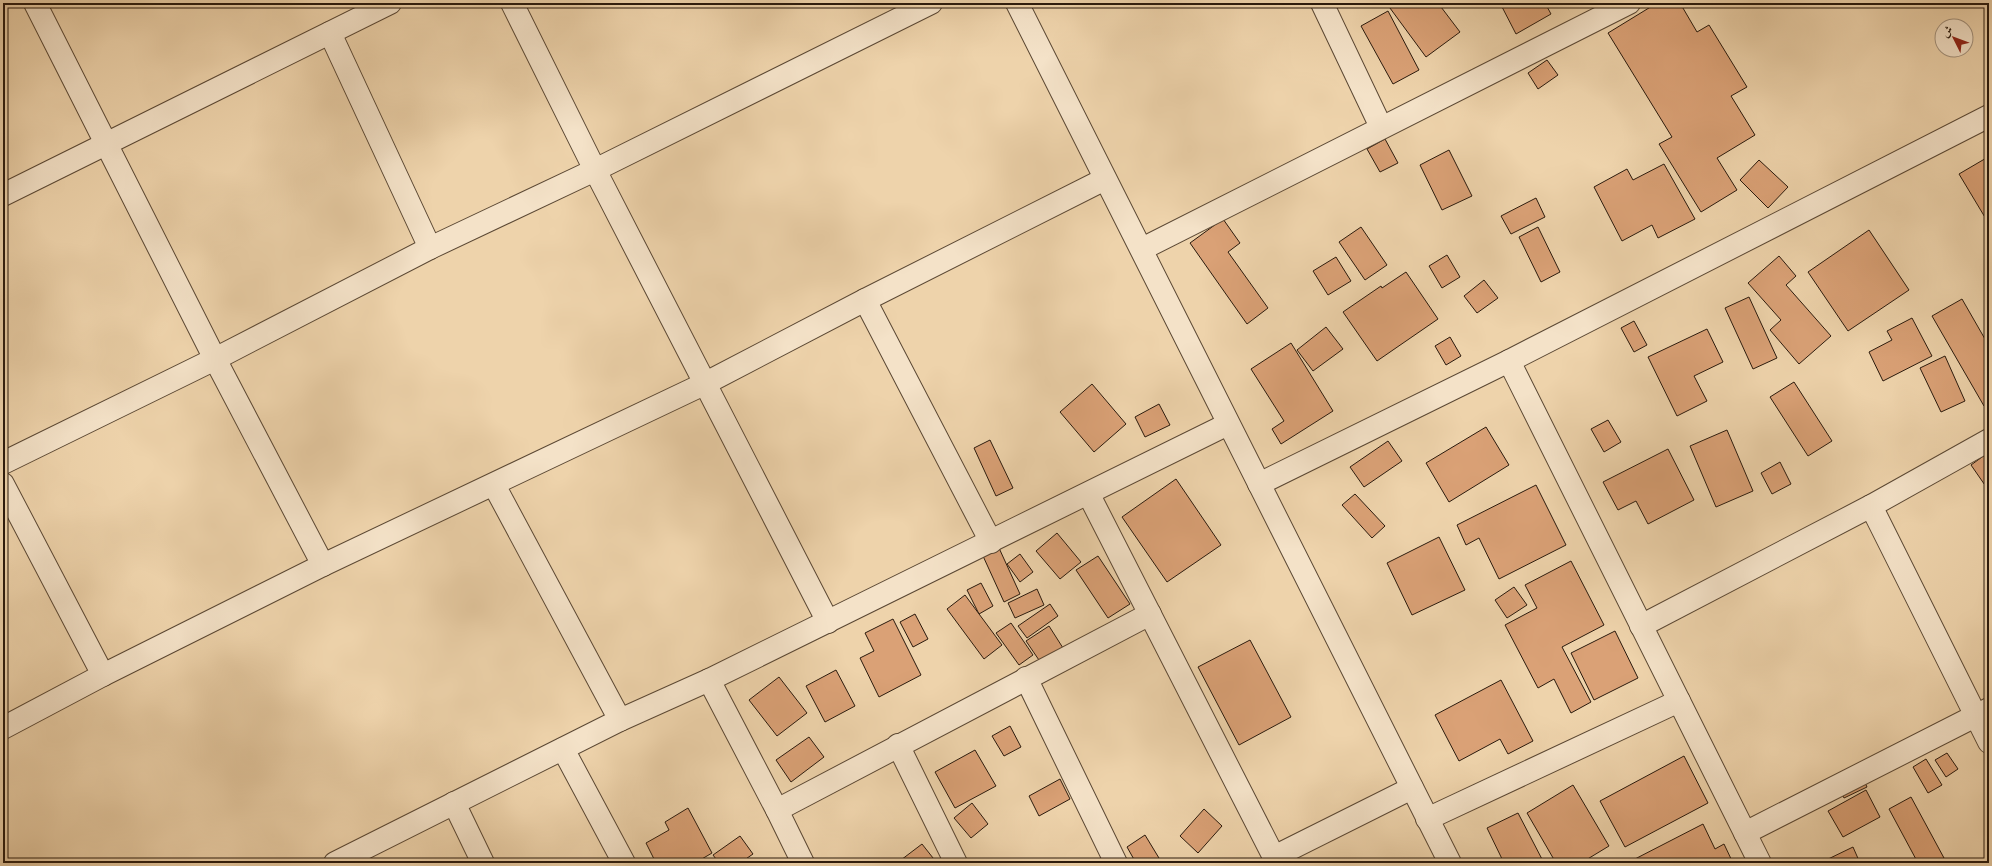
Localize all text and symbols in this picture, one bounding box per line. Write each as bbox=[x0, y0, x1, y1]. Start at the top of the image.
north arrow bbox=[1934, 18, 1974, 58]
text: ش bbox=[1938, 23, 1956, 41]

